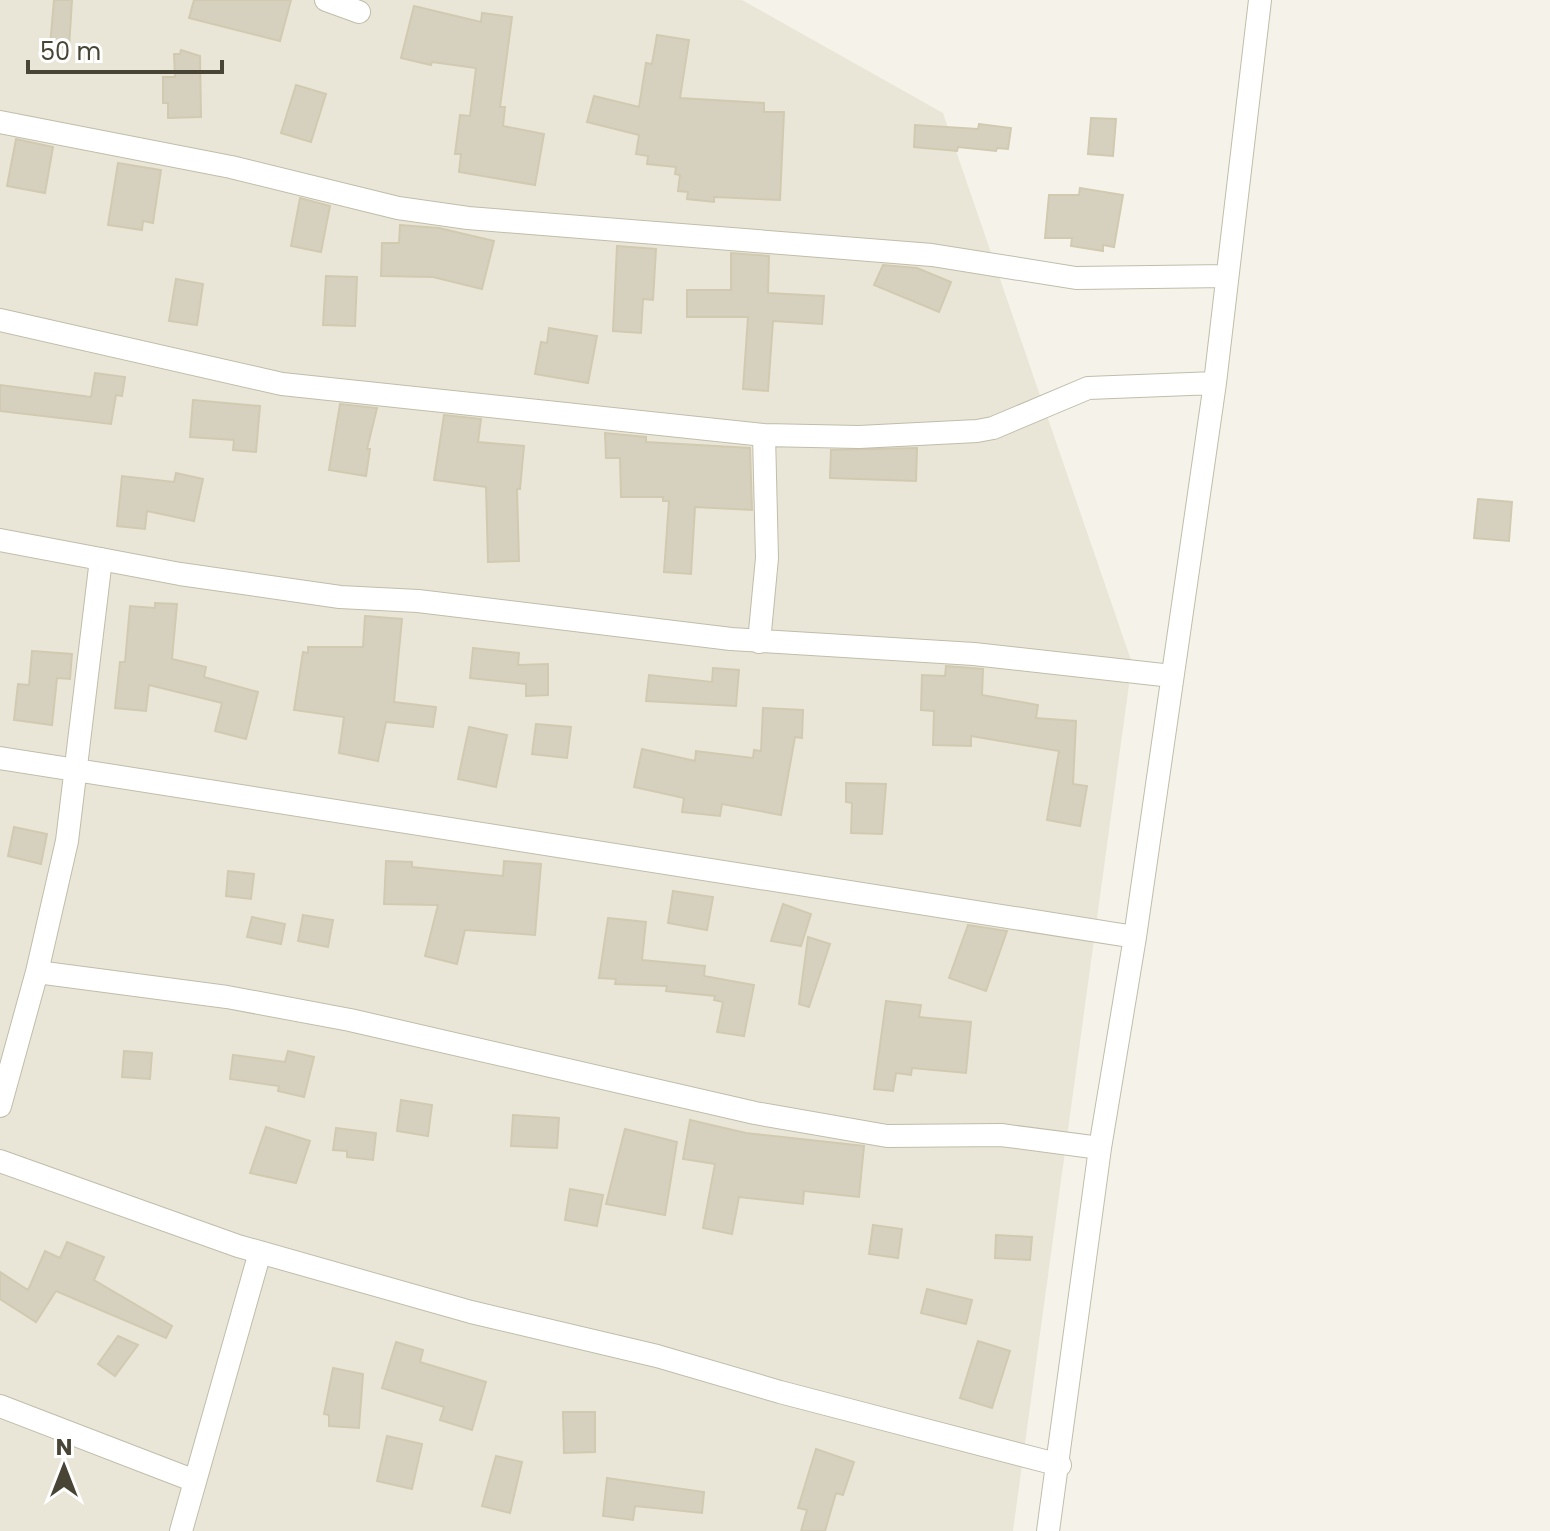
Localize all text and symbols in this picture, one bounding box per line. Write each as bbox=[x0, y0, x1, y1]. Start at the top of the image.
scale bar bbox=[28, 24, 222, 74]
text: 50 m bbox=[40, 35, 101, 68]
north arrow bbox=[24, 1427, 104, 1507]
text: N bbox=[56, 1432, 72, 1463]

